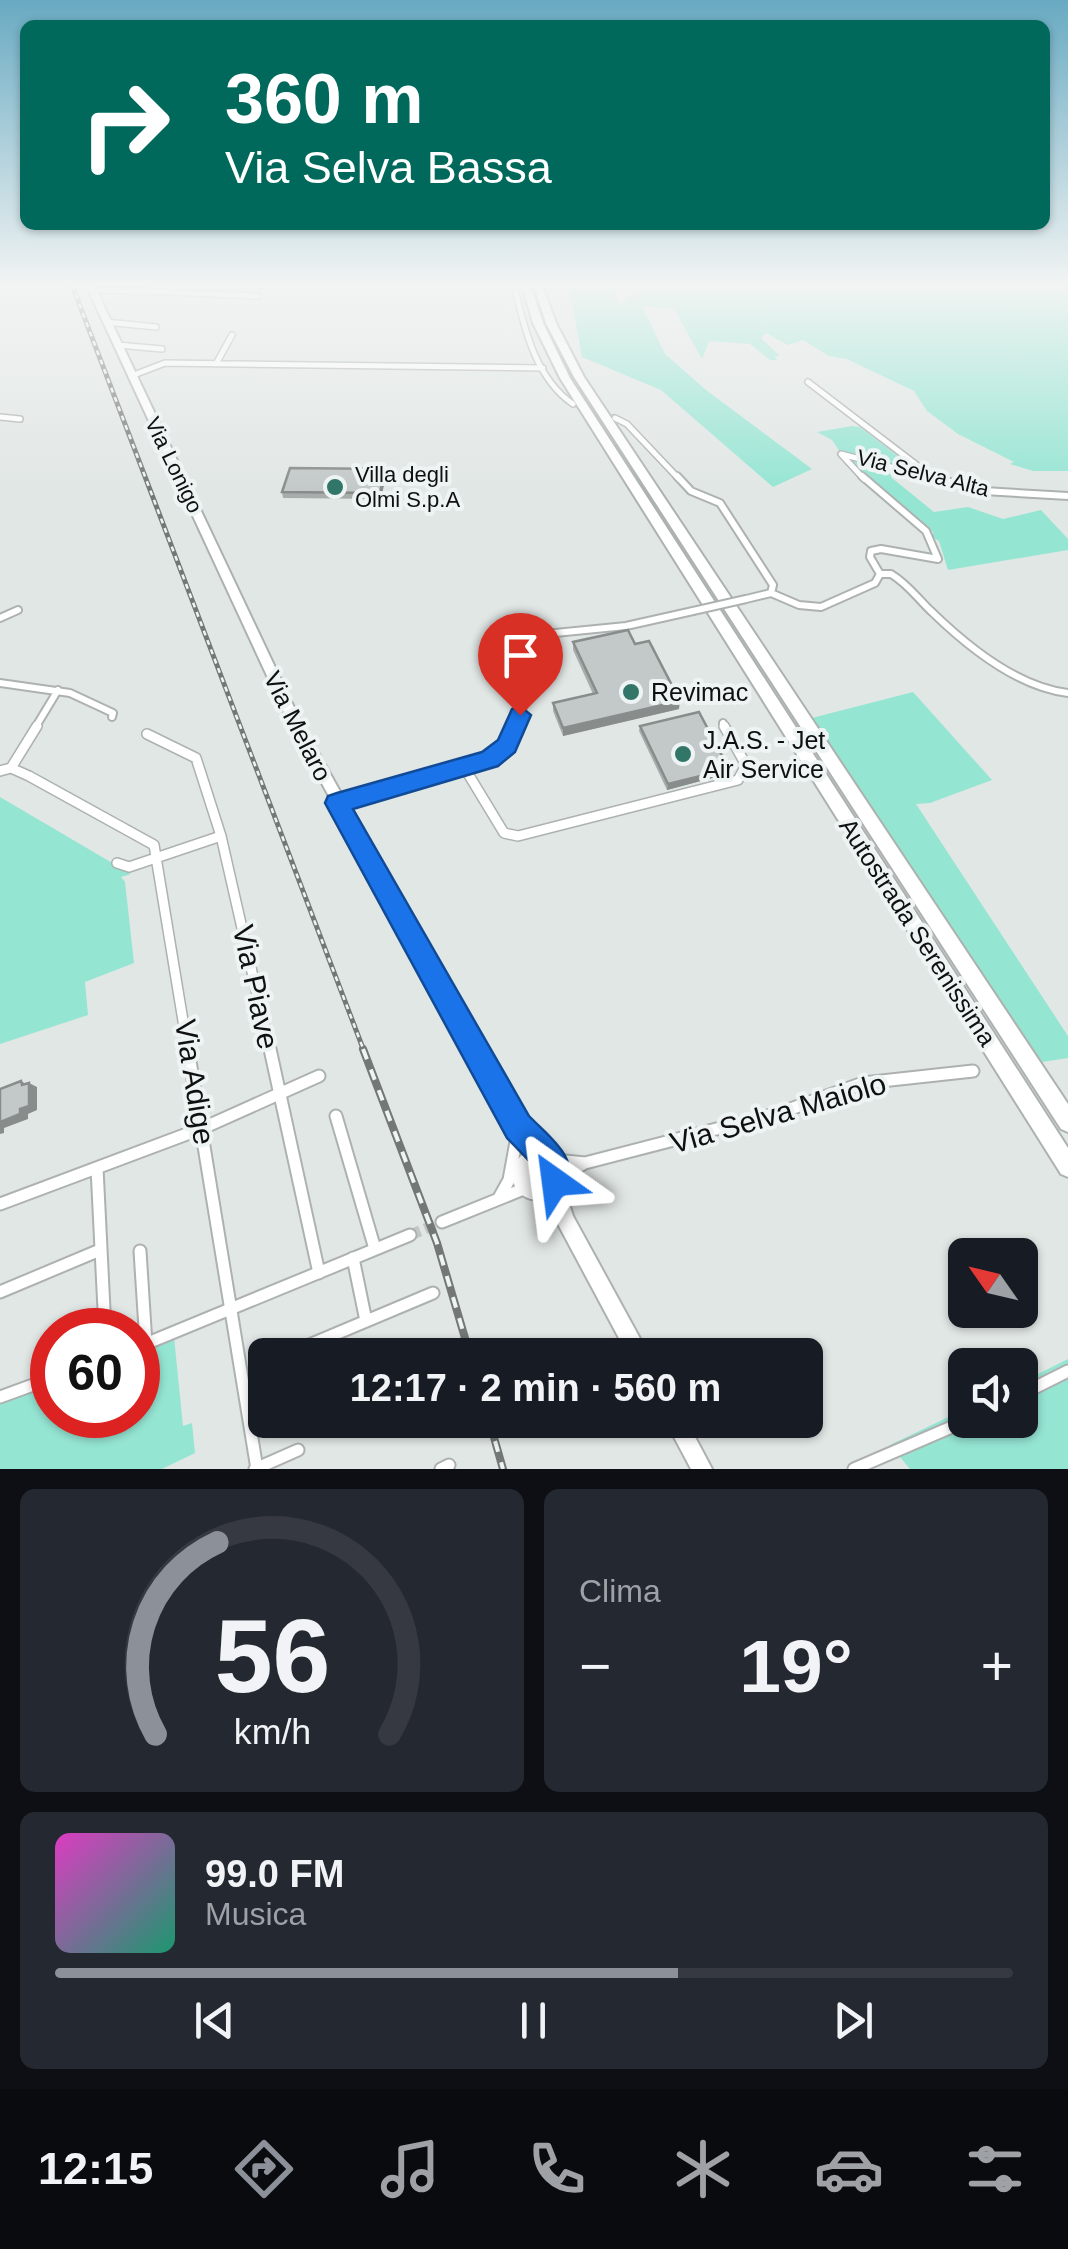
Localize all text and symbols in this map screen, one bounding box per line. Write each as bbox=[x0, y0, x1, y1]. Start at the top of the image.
icon: right bbox=[60, 60, 190, 190]
text: 360 m bbox=[225, 60, 423, 138]
text: Via Selva Bassa bbox=[225, 142, 552, 193]
street label: Via Lonigo bbox=[140, 413, 208, 517]
street label: Via Selva Alta bbox=[854, 444, 992, 502]
place label: Villa degli Olmi S.p.A bbox=[355, 462, 460, 512]
marker: Villa degli Olmi S.p.A bbox=[324, 476, 346, 498]
pin bbox=[478, 613, 563, 716]
icon: arrive bbox=[493, 628, 548, 683]
street label: Via Melaro bbox=[259, 667, 337, 785]
place label: Revimac bbox=[651, 678, 748, 706]
marker: Revimac bbox=[620, 681, 642, 703]
place label: J.A.S. - Jet Air Service bbox=[703, 726, 825, 783]
marker: J.A.S. - Jet Air Service bbox=[672, 743, 694, 765]
street label: Autostrada Serenissima bbox=[834, 813, 1002, 1051]
street label: Via Piave bbox=[227, 922, 285, 1052]
street label: Via Adige bbox=[169, 1017, 221, 1147]
street label: Via Selva Maiolo bbox=[666, 1066, 890, 1160]
position arrow bbox=[503, 1130, 607, 1234]
north arrow bbox=[948, 1238, 1038, 1328]
map controls bbox=[948, 1238, 1038, 1438]
speed limit sign: 60 bbox=[30, 1308, 160, 1438]
button: sound bbox=[948, 1348, 1038, 1438]
text: 12:17 · 2 min · 560 m bbox=[350, 1367, 721, 1409]
text: Clima bbox=[579, 1573, 661, 1609]
text: 56 bbox=[214, 1598, 330, 1714]
text: 19° bbox=[739, 1624, 853, 1708]
text: − bbox=[579, 1635, 611, 1697]
text: + bbox=[981, 1635, 1013, 1697]
text: km/h bbox=[233, 1712, 311, 1752]
text: 99.0 FM bbox=[205, 1853, 344, 1895]
text: Musica bbox=[205, 1896, 306, 1932]
icon: previous bbox=[187, 1993, 242, 2048]
icon: pause bbox=[506, 1993, 561, 2048]
icon: next bbox=[826, 1993, 881, 2048]
icon: directions bbox=[229, 2134, 299, 2204]
icon: music bbox=[375, 2134, 445, 2204]
icon: phone bbox=[522, 2134, 592, 2204]
icon: climate bbox=[668, 2134, 738, 2204]
icon: car bbox=[814, 2134, 884, 2204]
icon: filters bbox=[960, 2134, 1030, 2204]
text: 12:15 bbox=[38, 2143, 153, 2194]

